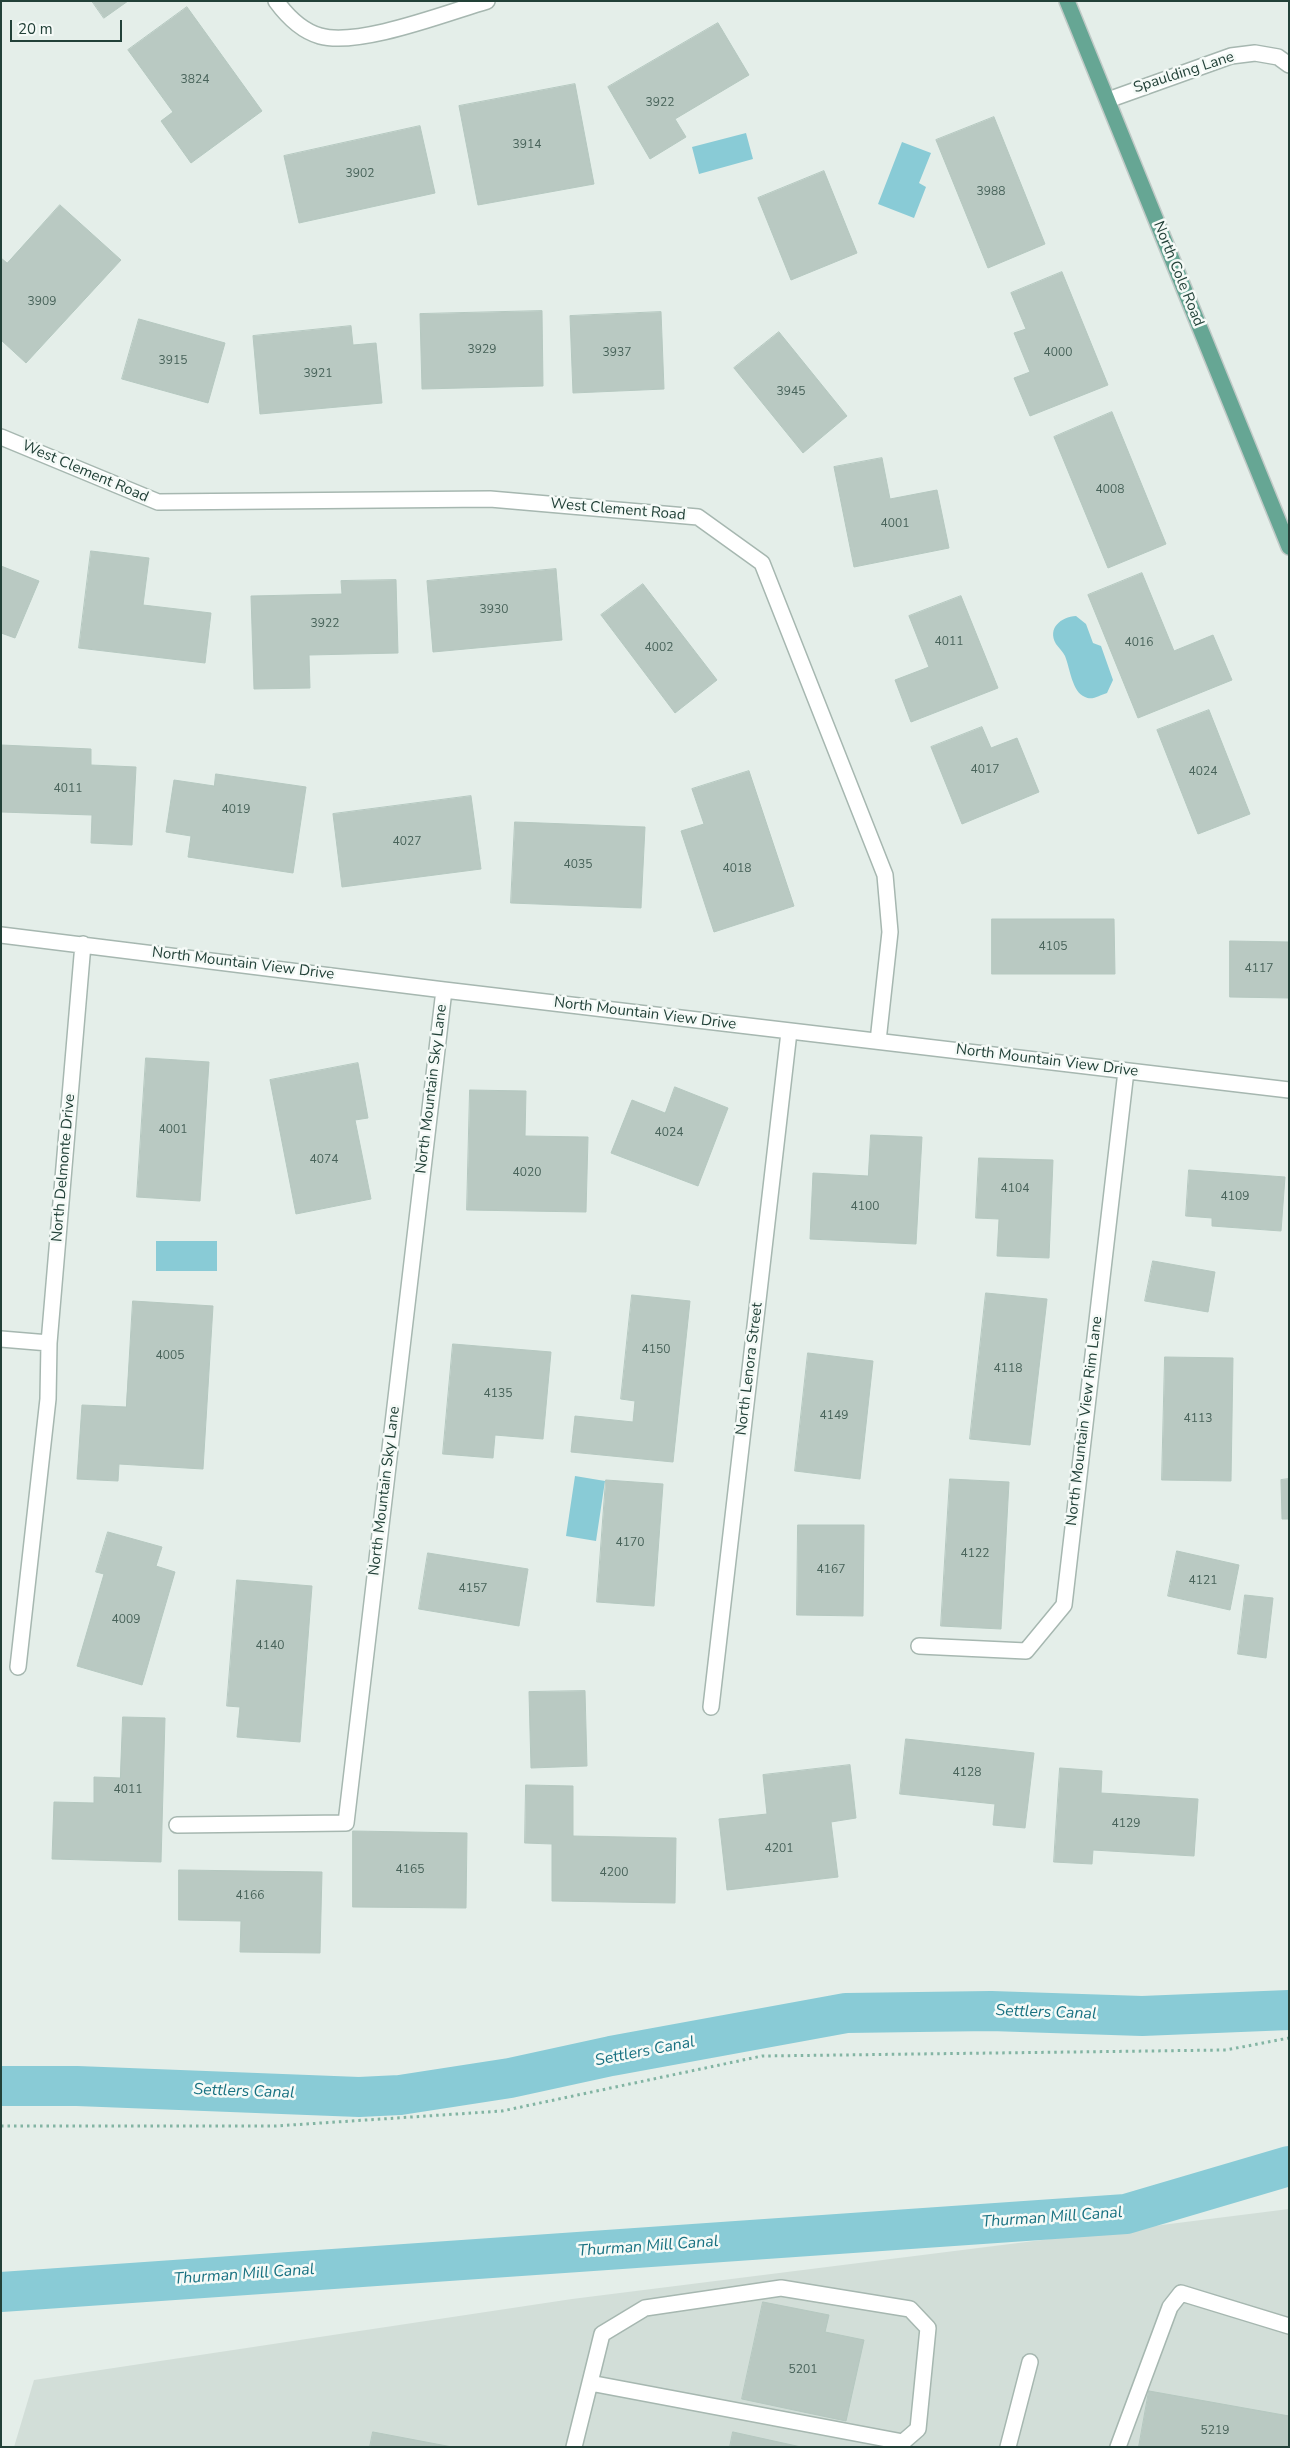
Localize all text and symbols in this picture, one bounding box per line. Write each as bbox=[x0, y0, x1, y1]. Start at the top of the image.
scale bar bbox=[12, 10, 125, 42]
text: 20 m bbox=[18, 19, 53, 39]
street label: Spaulding Lane bbox=[1131, 48, 1237, 98]
house number: 3824 bbox=[181, 73, 209, 87]
house number: 3922 bbox=[646, 96, 674, 110]
house number: 3914 bbox=[513, 138, 541, 152]
house number: 3902 bbox=[346, 167, 374, 181]
house number: 3988 bbox=[977, 185, 1005, 199]
street label: North Cole Road bbox=[1149, 219, 1207, 329]
house number: 3909 bbox=[28, 295, 56, 309]
house number: 3929 bbox=[468, 343, 496, 357]
house number: 3937 bbox=[603, 346, 631, 360]
house number: 4000 bbox=[1044, 346, 1072, 360]
house number: 3915 bbox=[159, 354, 187, 368]
house number: 3921 bbox=[304, 367, 332, 381]
house number: 3945 bbox=[777, 385, 805, 399]
street label: West Clement Road bbox=[19, 437, 151, 507]
house number: 4008 bbox=[1096, 483, 1124, 497]
street label: West Clement Road bbox=[550, 495, 686, 525]
house number: 4001 bbox=[881, 517, 909, 531]
house number: 3930 bbox=[480, 603, 508, 617]
house number: 3922 bbox=[311, 617, 339, 631]
house number: 4011 bbox=[935, 635, 963, 649]
house number: 4016 bbox=[1125, 636, 1153, 650]
house number: 4002 bbox=[645, 641, 673, 655]
house number: 4017 bbox=[971, 763, 999, 777]
house number: 4024 bbox=[1189, 765, 1217, 779]
house number: 4011 bbox=[54, 782, 82, 796]
house number: 4019 bbox=[222, 803, 250, 817]
house number: 4027 bbox=[393, 835, 421, 849]
house number: 4035 bbox=[564, 858, 592, 872]
house number: 4018 bbox=[723, 862, 751, 876]
house number: 4105 bbox=[1039, 940, 1067, 954]
street label: North Mountain View Drive bbox=[151, 944, 335, 984]
house number: 4117 bbox=[1245, 962, 1273, 976]
street label: North Mountain View Drive bbox=[553, 994, 737, 1034]
street label: North Mountain Sky Lane bbox=[413, 1003, 451, 1175]
street label: North Mountain View Drive bbox=[955, 1041, 1139, 1081]
street label: North Delmonte Drive bbox=[49, 1093, 79, 1243]
house number: 4001 bbox=[159, 1123, 187, 1137]
house number: 4024 bbox=[655, 1126, 683, 1140]
house number: 4074 bbox=[310, 1153, 338, 1167]
house number: 4020 bbox=[513, 1166, 541, 1180]
house number: 4104 bbox=[1001, 1182, 1029, 1196]
house number: 4109 bbox=[1221, 1190, 1249, 1204]
house number: 4100 bbox=[851, 1200, 879, 1214]
street label: North Lenora Street bbox=[733, 1302, 767, 1436]
street label: North Mountain View Rim Lane bbox=[1063, 1315, 1107, 1527]
house number: 4150 bbox=[642, 1343, 670, 1357]
house number: 4005 bbox=[156, 1349, 184, 1363]
house number: 4118 bbox=[994, 1362, 1022, 1376]
house number: 4135 bbox=[484, 1387, 512, 1401]
street label: North Mountain Sky Lane bbox=[366, 1405, 404, 1577]
house number: 4149 bbox=[820, 1409, 848, 1423]
house number: 4113 bbox=[1184, 1412, 1212, 1426]
house number: 4170 bbox=[616, 1536, 644, 1550]
house number: 4122 bbox=[961, 1547, 989, 1561]
house number: 4167 bbox=[817, 1563, 845, 1577]
house number: 4121 bbox=[1189, 1574, 1217, 1588]
house number: 4157 bbox=[459, 1582, 487, 1596]
house number: 4009 bbox=[112, 1613, 140, 1627]
house number: 4140 bbox=[256, 1639, 284, 1653]
house number: 4128 bbox=[953, 1766, 981, 1780]
house number: 4011 bbox=[114, 1783, 142, 1797]
house number: 4129 bbox=[1112, 1817, 1140, 1831]
house number: 4201 bbox=[765, 1842, 793, 1856]
house number: 4165 bbox=[396, 1863, 424, 1877]
house number: 4200 bbox=[600, 1866, 628, 1880]
house number: 4166 bbox=[236, 1889, 264, 1903]
water label: Settlers Canal bbox=[995, 2002, 1097, 2024]
water label: Settlers Canal bbox=[593, 2033, 697, 2071]
water label: Settlers Canal bbox=[193, 2081, 295, 2103]
water label: Thurman Mill Canal bbox=[981, 2204, 1123, 2232]
water label: Thurman Mill Canal bbox=[577, 2233, 719, 2261]
water label: Thurman Mill Canal bbox=[173, 2261, 315, 2289]
house number: 5201 bbox=[789, 2363, 817, 2377]
house number: 5219 bbox=[1201, 2424, 1229, 2438]

